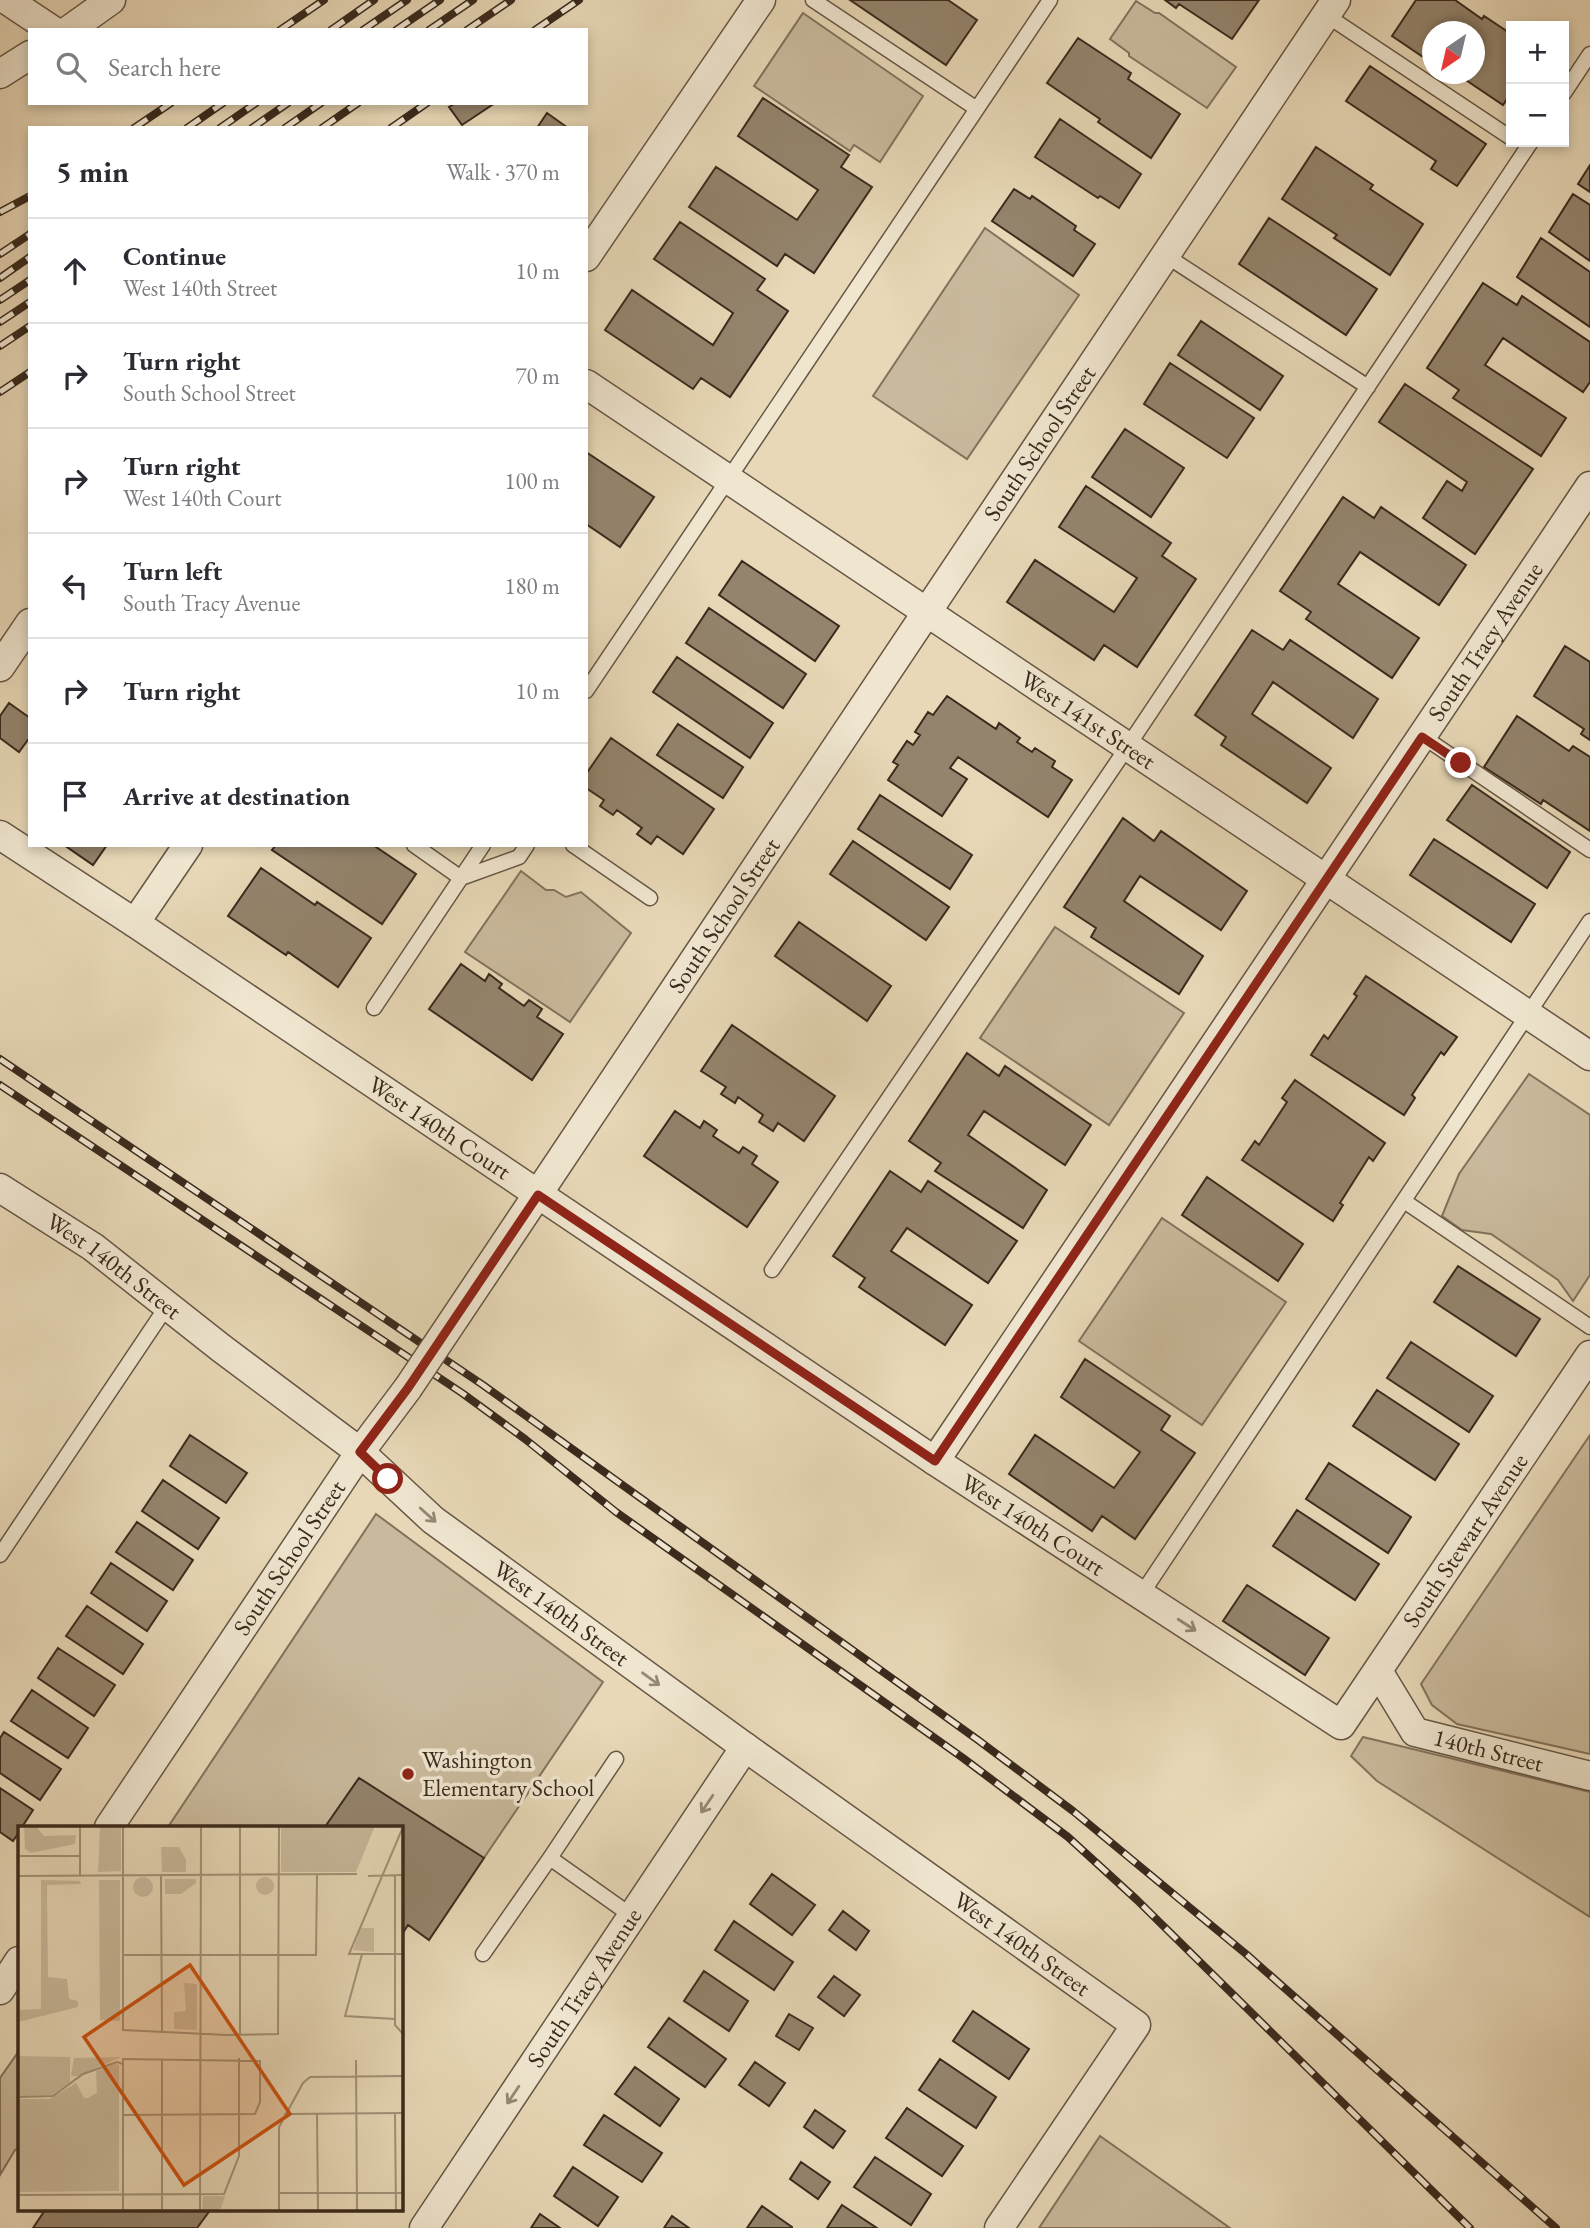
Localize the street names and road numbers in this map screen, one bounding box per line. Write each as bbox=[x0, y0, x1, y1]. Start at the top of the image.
street label: South School Street bbox=[976, 359, 1103, 527]
street label: South Tracy Avenue bbox=[1420, 556, 1550, 727]
street label: West 141st Street bbox=[1015, 663, 1162, 776]
street label: South School Street bbox=[660, 831, 787, 999]
street label: West 140th Court bbox=[362, 1068, 517, 1187]
street label: West 140th Street bbox=[40, 1205, 188, 1326]
street label: South Stewart Avenue bbox=[1395, 1447, 1534, 1633]
street label: West 140th Court bbox=[955, 1466, 1111, 1583]
street label: South School Street bbox=[226, 1473, 352, 1641]
street label: West 140th Street bbox=[487, 1553, 636, 1673]
street label: 140th Street bbox=[1430, 1721, 1547, 1779]
street label: West 140th Street bbox=[947, 1884, 1097, 2003]
street label: South Tracy Avenue bbox=[520, 1902, 648, 2073]

